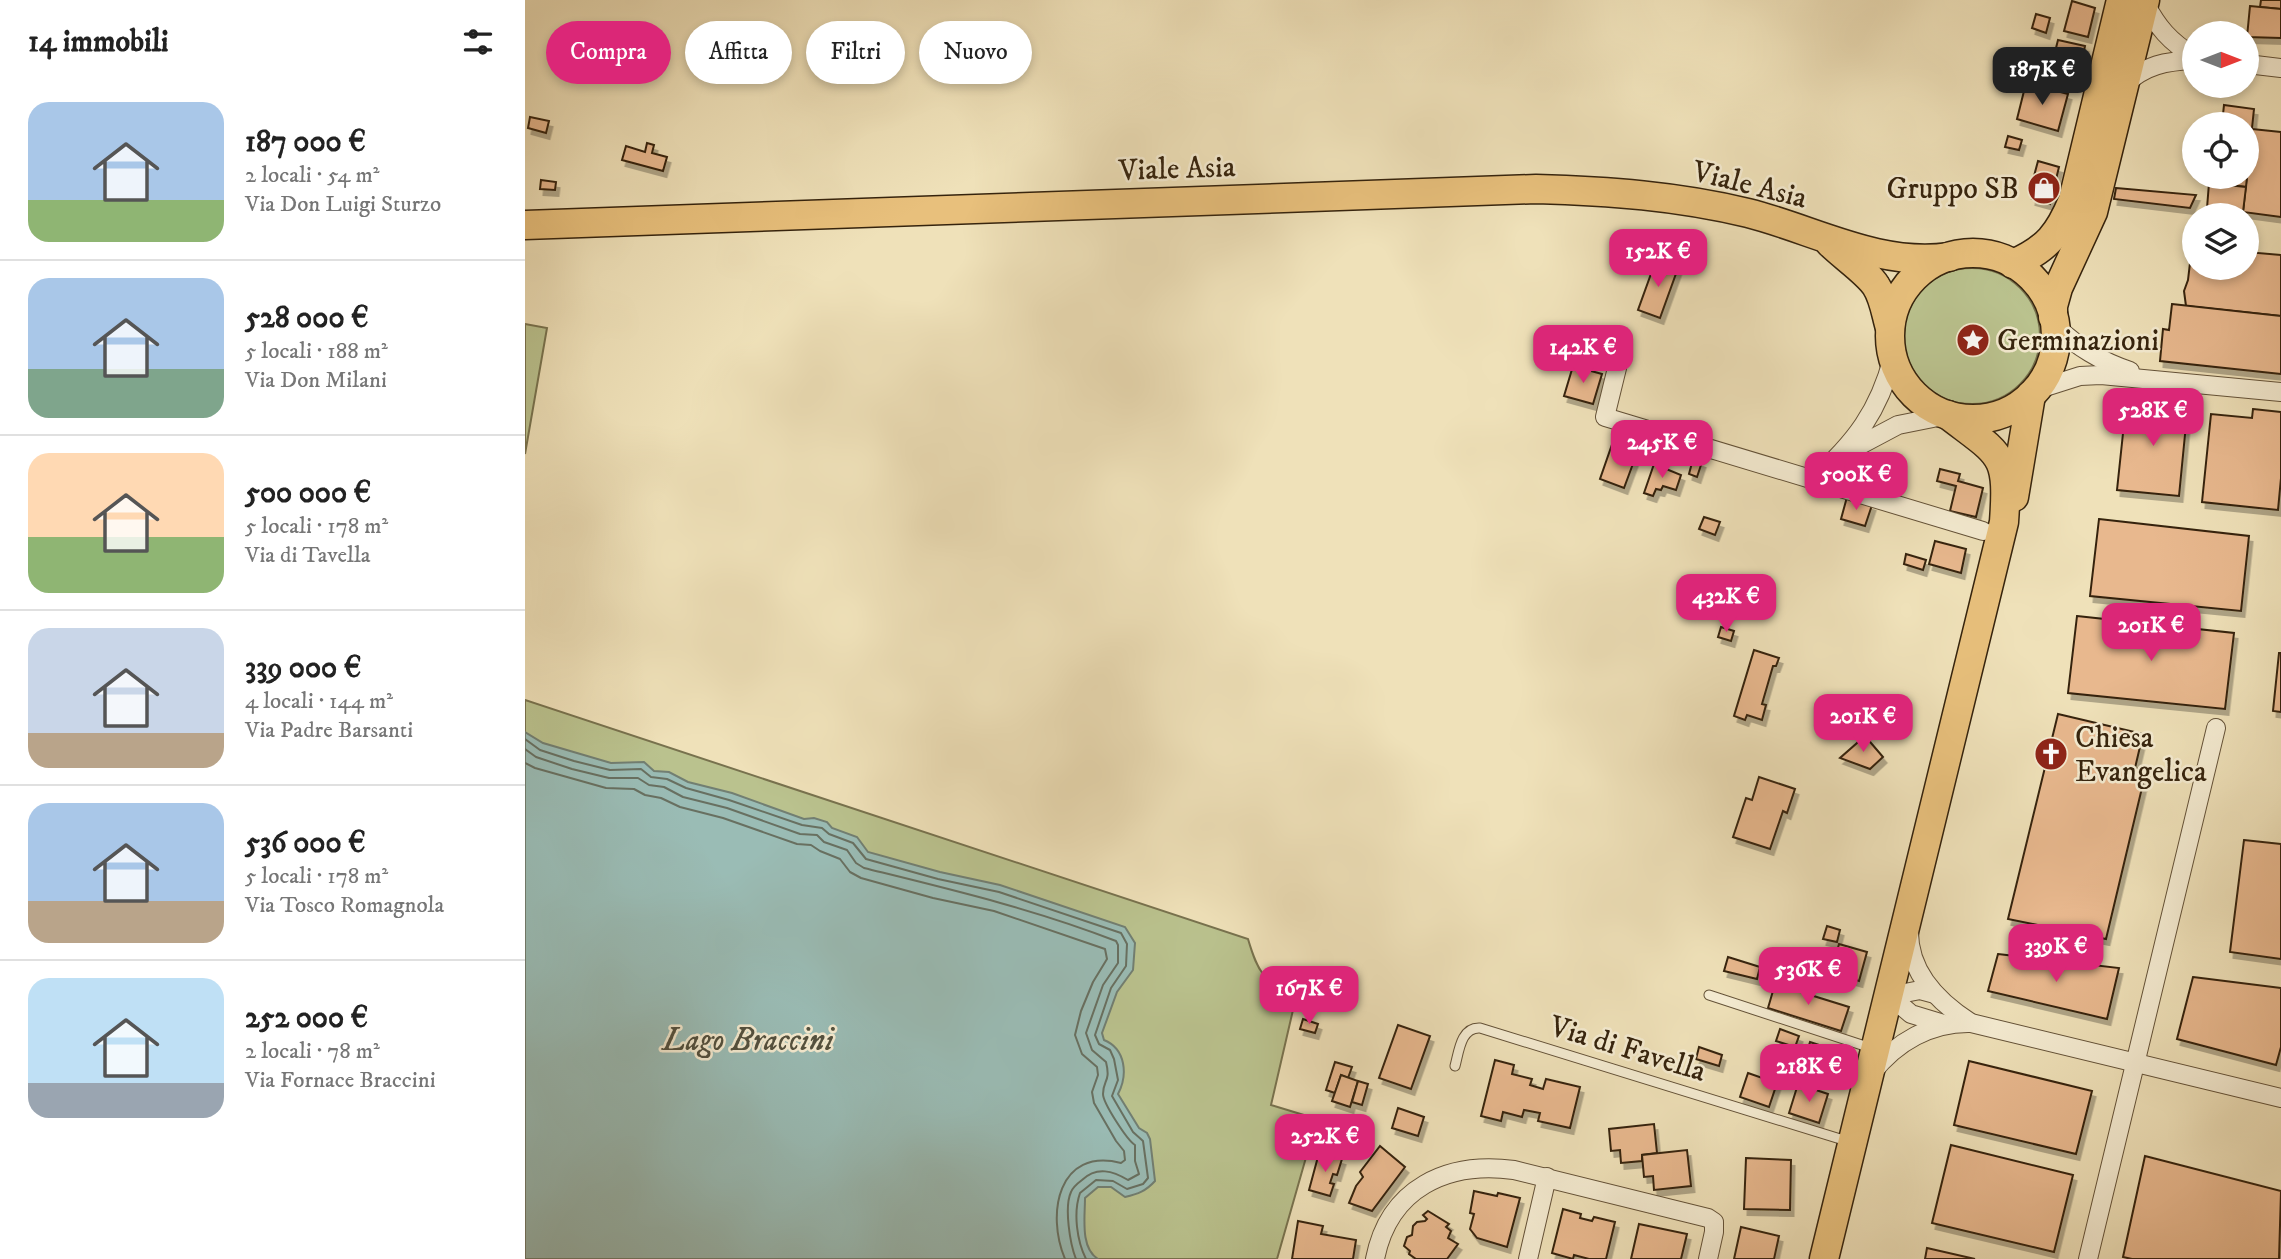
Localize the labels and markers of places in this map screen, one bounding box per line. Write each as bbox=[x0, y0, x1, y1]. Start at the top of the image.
pin: 187K € bbox=[1985, 48, 2099, 107]
shop icon: Gruppo SB bbox=[2025, 169, 2063, 207]
place label: Gruppo SB bbox=[1887, 171, 2019, 208]
pin: 152K € bbox=[1601, 230, 1715, 289]
place icon: Germinazioni bbox=[1954, 321, 1992, 359]
place label: Germinazioni bbox=[1997, 323, 2159, 360]
pin: 142K € bbox=[1526, 326, 1640, 385]
pin: 528K € bbox=[2096, 388, 2210, 448]
pin: 245K € bbox=[1605, 420, 1719, 480]
pin: 500K € bbox=[1799, 452, 1913, 512]
pin: 432K € bbox=[1669, 574, 1783, 634]
pin: 201K € bbox=[2094, 604, 2208, 663]
pin: 201K € bbox=[1806, 694, 1920, 754]
place label: Chiesa Evangelica bbox=[2075, 720, 2207, 791]
church icon: Chiesa Evangelica bbox=[2032, 735, 2070, 773]
pin: 339K € bbox=[1999, 925, 2113, 984]
pin: 536K € bbox=[1751, 948, 1865, 1007]
pin: 167K € bbox=[1252, 967, 1366, 1026]
pin: 218K € bbox=[1752, 1044, 1866, 1104]
pin: 252K € bbox=[1268, 1114, 1382, 1174]

